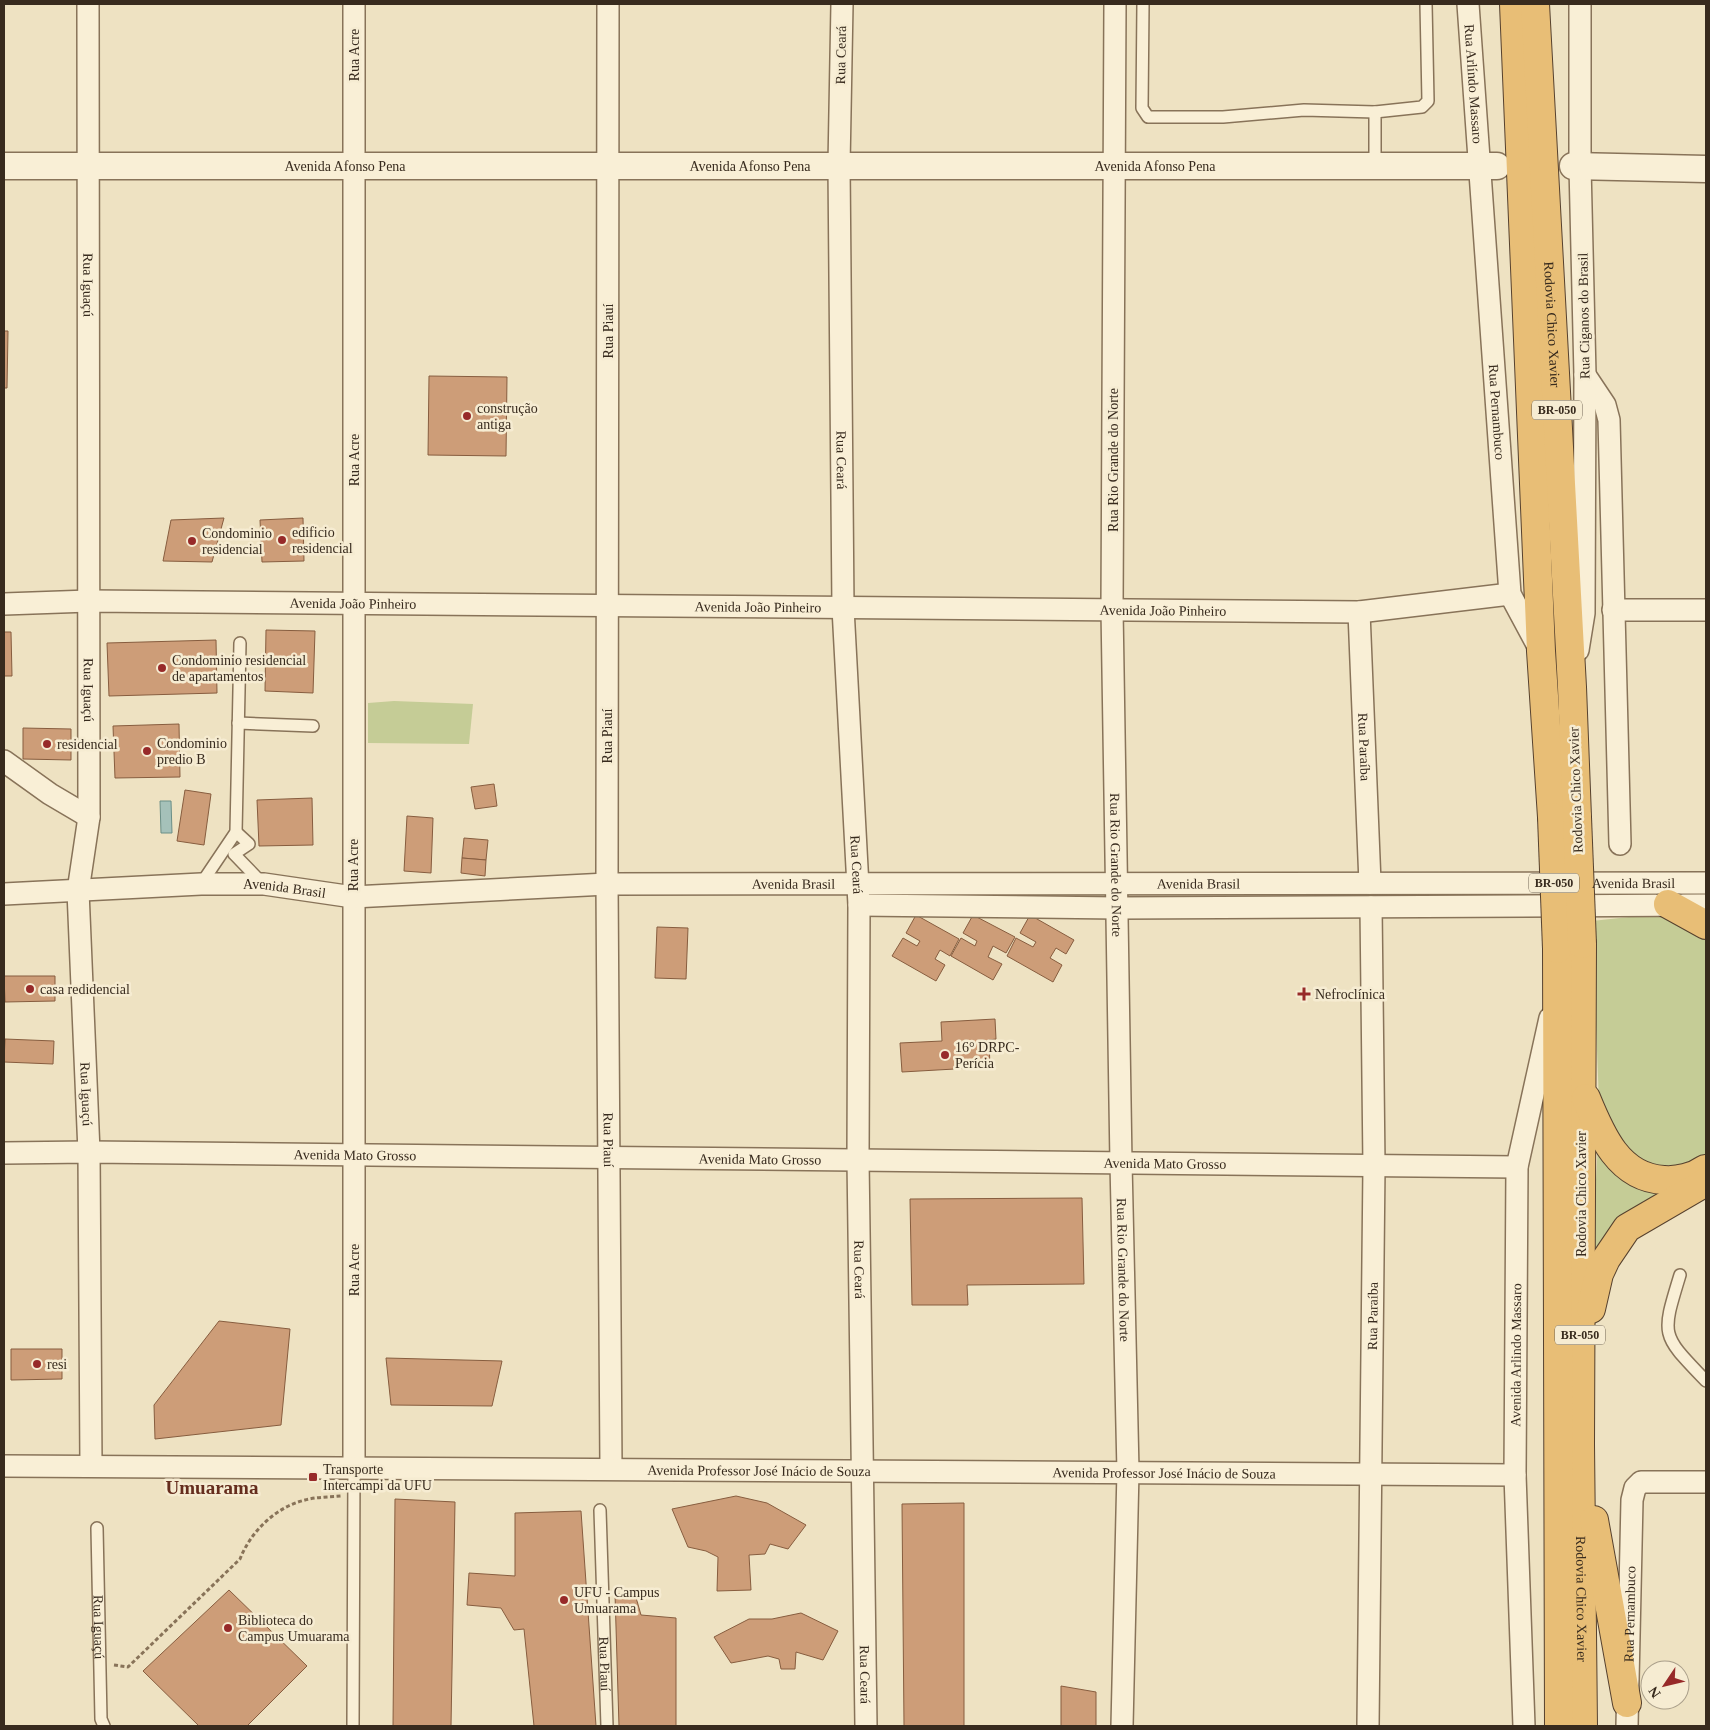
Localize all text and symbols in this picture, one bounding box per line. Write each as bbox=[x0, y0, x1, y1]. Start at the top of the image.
street label: Rua Arlíndo Massaro bbox=[1462, 23, 1485, 144]
street label: Rua Ceará bbox=[833, 25, 849, 84]
street label: Rua Acre bbox=[347, 29, 362, 81]
street label: Avenida Afonso Pena bbox=[284, 159, 406, 174]
street label: Avenida Afonso Pena bbox=[689, 159, 811, 174]
street label: Avenida Afonso Pena bbox=[1094, 159, 1216, 174]
street label: Rua Iguaçú bbox=[81, 253, 96, 317]
street label: Rua Ciganos do Brasil bbox=[1575, 253, 1593, 379]
street label: Rodovia Chico Xavier bbox=[1541, 261, 1563, 388]
street label: Rua Piauí bbox=[601, 303, 616, 358]
street label: Rua Pernambuco bbox=[1486, 364, 1508, 460]
street label: Rua Rio Grande do Norte bbox=[1106, 388, 1121, 532]
road number: BR-050 bbox=[1532, 400, 1582, 420]
place label: construção antiga bbox=[477, 401, 538, 432]
marker: construção antiga bbox=[461, 410, 473, 422]
street label: Rua Ceará bbox=[834, 431, 849, 490]
street label: Rua Acre bbox=[347, 434, 362, 486]
place label: edificio residencial bbox=[292, 525, 353, 556]
place label: Condominio residencial bbox=[202, 526, 272, 557]
marker: edificio residencial bbox=[276, 534, 288, 546]
marker: Condominio residencial bbox=[186, 535, 198, 547]
street label: Avenida João Pinheiro bbox=[290, 595, 416, 611]
street label: Avenida João Pinheiro bbox=[695, 599, 821, 615]
street label: Avenida João Pinheiro bbox=[1100, 602, 1226, 618]
place label: Condominio residencial de apartamentos bbox=[172, 653, 306, 684]
street label: Rua Iguaçú bbox=[81, 658, 96, 722]
marker: Condominio residencial de apartamentos bbox=[156, 662, 168, 674]
street label: Rua Piauí bbox=[600, 708, 615, 763]
street label: Rua Paraíba bbox=[1356, 713, 1373, 782]
street label: Rodovia Chico Xavier bbox=[1566, 726, 1586, 853]
place label: Condominio predio B bbox=[157, 736, 227, 767]
place label: residencial bbox=[57, 737, 118, 752]
marker: residencial bbox=[41, 738, 53, 750]
marker: Condominio predio B bbox=[141, 745, 153, 757]
street label: Rua Rio Grande do Norte bbox=[1107, 793, 1125, 937]
street label: Rua Ceará bbox=[848, 835, 866, 895]
street label: Rua Acre bbox=[346, 839, 361, 891]
road number: BR-050 bbox=[1529, 874, 1579, 892]
street label: Avenida Brasil bbox=[752, 876, 835, 891]
street label: Avenida Brasil bbox=[1157, 876, 1240, 891]
street label: Avenida Brasil bbox=[1592, 876, 1675, 891]
street label: Avenida Brasil bbox=[243, 877, 327, 900]
place label: casa redidencial bbox=[40, 982, 130, 997]
marker: casa redidencial bbox=[24, 983, 36, 995]
marker: Nefroclínica bbox=[1297, 987, 1311, 1001]
place label: Nefroclínica bbox=[1315, 987, 1386, 1002]
place label: 16° DRPC- Perícia bbox=[955, 1040, 1020, 1071]
marker: 16° DRPC- Perícia bbox=[939, 1049, 951, 1061]
street label: Rua Iguaçú bbox=[78, 1062, 95, 1126]
street label: Rua Piauí bbox=[601, 1113, 616, 1168]
street label: Rodovia Chico Xavier bbox=[1574, 1131, 1589, 1257]
street label: Avenida Mato Grosso bbox=[294, 1147, 416, 1163]
street label: Avenida Mato Grosso bbox=[699, 1151, 821, 1167]
street label: Avenida Mato Grosso bbox=[1104, 1155, 1226, 1171]
street label: Rua Rio Grande do Norte bbox=[1114, 1198, 1133, 1342]
street label: Rua Ceará bbox=[852, 1240, 867, 1300]
street label: Rua Acre bbox=[347, 1244, 362, 1296]
street label: Rua Paraíba bbox=[1365, 1281, 1380, 1350]
street label: Avenida Arlindo Massaro bbox=[1508, 1283, 1524, 1427]
road number: BR-050 bbox=[1555, 1326, 1605, 1344]
place label: resi bbox=[47, 1357, 67, 1372]
marker: resi bbox=[31, 1358, 43, 1370]
place label: Transporte Intercampi da UFU bbox=[323, 1462, 432, 1493]
street label: Avenida Professor José Inácio de Souza bbox=[647, 1462, 872, 1479]
street label: Avenida Professor José Inácio de Souza bbox=[1052, 1465, 1277, 1481]
marker: Transporte Intercampi da UFU bbox=[307, 1471, 319, 1483]
district label: Umuarama bbox=[166, 1477, 259, 1498]
street label: Rodovia Chico Xavier bbox=[1573, 1536, 1590, 1662]
street label: Rua Pernambuco bbox=[1621, 1566, 1638, 1662]
place label: UFU - Campus Umuarama bbox=[574, 1585, 660, 1616]
marker: UFU - Campus Umuarama bbox=[558, 1594, 570, 1606]
street label: Rua Iguaçú bbox=[91, 1595, 107, 1659]
place label: Biblioteca do Campus Umuarama bbox=[238, 1613, 350, 1644]
marker: Biblioteca do Campus Umuarama bbox=[222, 1622, 234, 1634]
street label: Rua Piauí bbox=[597, 1636, 613, 1692]
street label: Rua Ceará bbox=[857, 1645, 873, 1705]
north arrow bbox=[1640, 1660, 1690, 1710]
text: N bbox=[1646, 1684, 1664, 1701]

